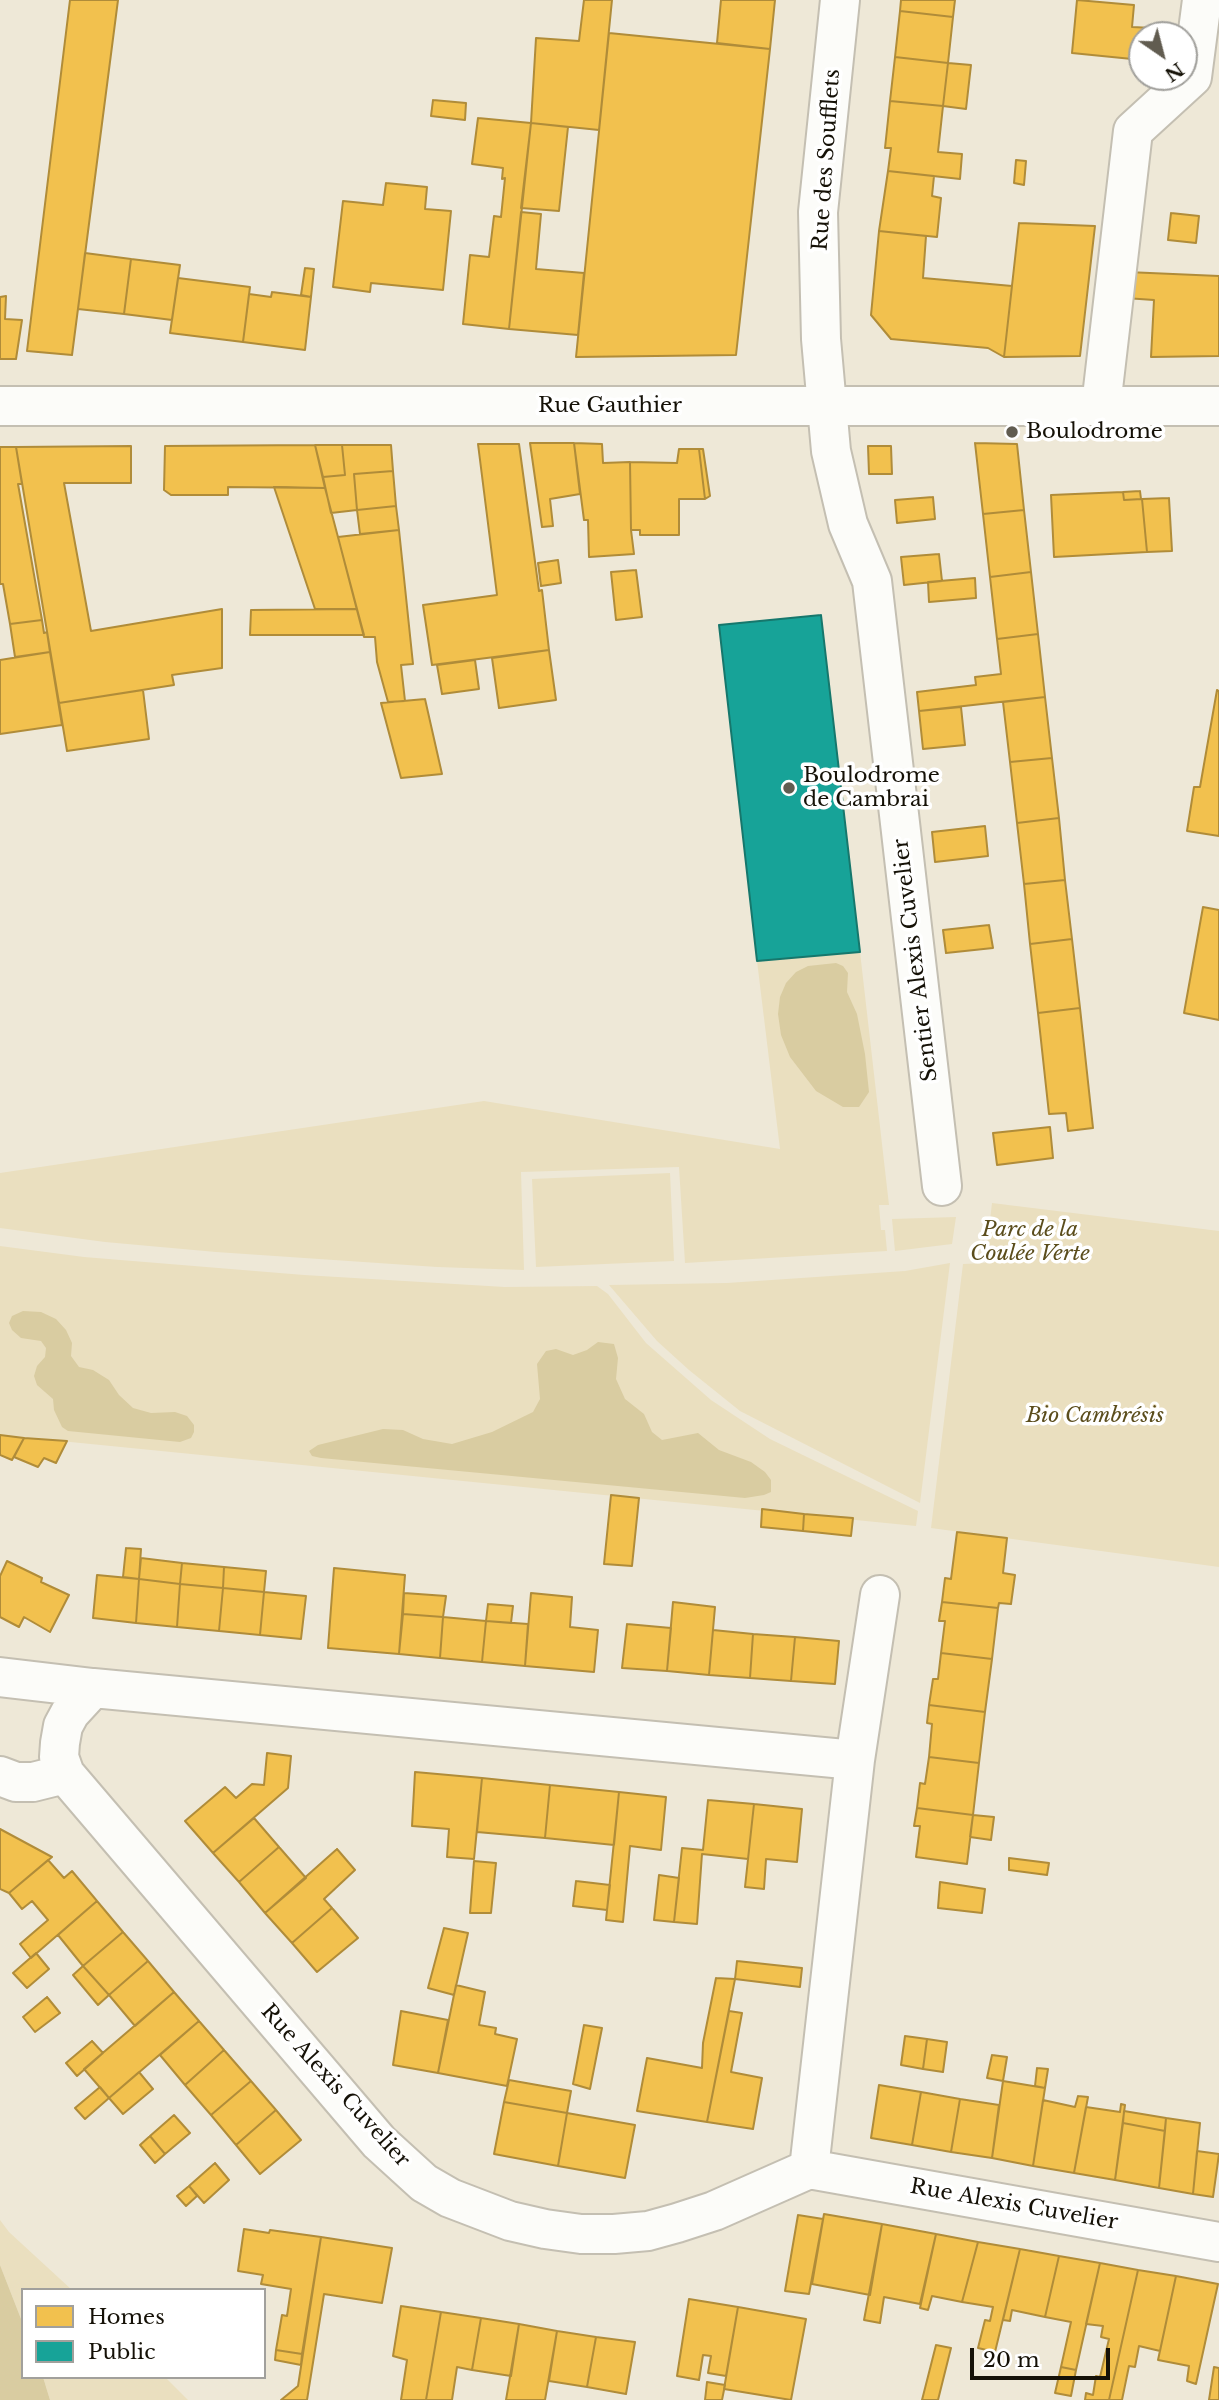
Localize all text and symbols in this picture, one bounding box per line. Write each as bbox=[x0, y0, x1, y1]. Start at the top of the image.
north arrow bbox=[1128, 21, 1198, 91]
text: N bbox=[1160, 57, 1188, 87]
street label: Rue des Soufflets bbox=[808, 68, 846, 252]
street label: Rue Gauthier bbox=[538, 393, 682, 419]
place label: Boulodrome bbox=[1026, 419, 1163, 445]
marker: Boulodrome bbox=[1004, 424, 1020, 440]
place label: Boulodrome de Cambrai bbox=[803, 763, 940, 813]
marker: Boulodrome de Cambrai bbox=[781, 780, 797, 796]
street label: Sentier Alexis Cuvelier bbox=[889, 837, 943, 1083]
park label: Parc de la Coulée Verte bbox=[970, 1217, 1090, 1267]
park label: Bio Cambrésis bbox=[1026, 1403, 1164, 1429]
street label: Rue Alexis Cuvelier bbox=[255, 1999, 415, 2173]
street label: Rue Alexis Cuvelier bbox=[908, 2174, 1120, 2236]
legend bbox=[21, 2288, 266, 2379]
text: Homes bbox=[88, 2304, 165, 2330]
scale bar bbox=[974, 2334, 1114, 2378]
text: Public bbox=[88, 2339, 155, 2365]
text: 20 m bbox=[983, 2347, 1040, 2373]

